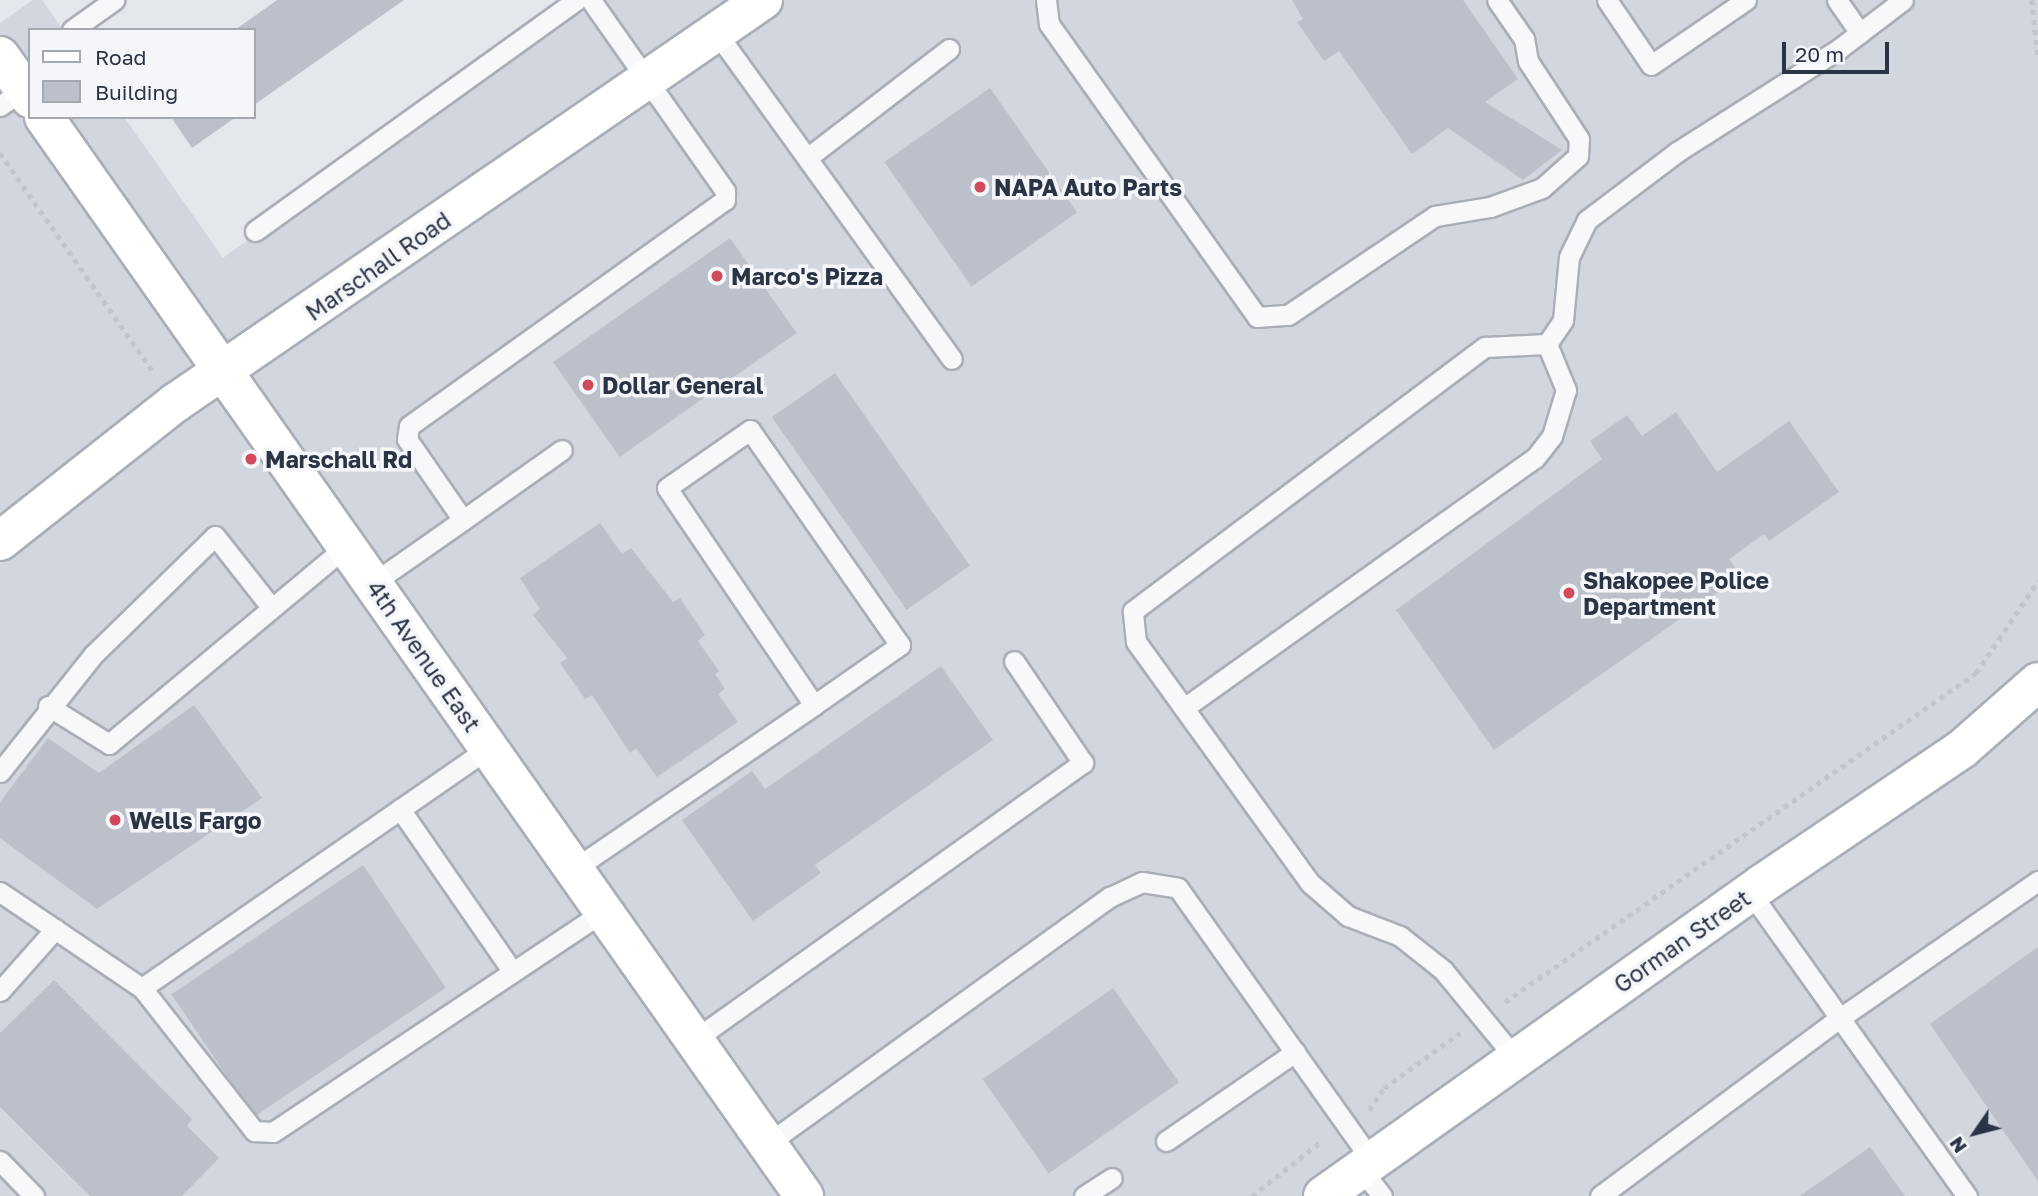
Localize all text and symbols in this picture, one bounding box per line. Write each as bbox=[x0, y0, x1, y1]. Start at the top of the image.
legend bbox=[28, 28, 256, 119]
scale bar bbox=[1786, 28, 1893, 72]
text: 20 m bbox=[1795, 41, 1844, 67]
text: Road bbox=[95, 44, 146, 70]
text: Building bbox=[95, 79, 178, 105]
place label: NAPA Auto Parts bbox=[994, 173, 1182, 201]
marker: NAPA Auto Parts bbox=[972, 179, 988, 195]
street label: Marschall Road bbox=[300, 206, 456, 326]
place label: Marco's Pizza bbox=[731, 262, 883, 290]
marker: Marco's Pizza bbox=[709, 268, 725, 284]
place label: Dollar General bbox=[602, 371, 763, 399]
marker: Dollar General bbox=[580, 377, 596, 393]
place label: Marschall Rd bbox=[265, 445, 412, 473]
marker: Marschall Rd bbox=[243, 451, 259, 467]
place label: Shakopee Police Department bbox=[1583, 566, 1769, 620]
street label: 4th Avenue East bbox=[362, 575, 486, 737]
marker: Shakopee Police Department bbox=[1561, 585, 1577, 601]
place label: Wells Fargo bbox=[129, 806, 262, 834]
marker: Wells Fargo bbox=[107, 812, 123, 828]
street label: Gorman Street bbox=[1608, 884, 1756, 998]
north arrow bbox=[1940, 1098, 2010, 1168]
text: N bbox=[1944, 1133, 1971, 1158]

